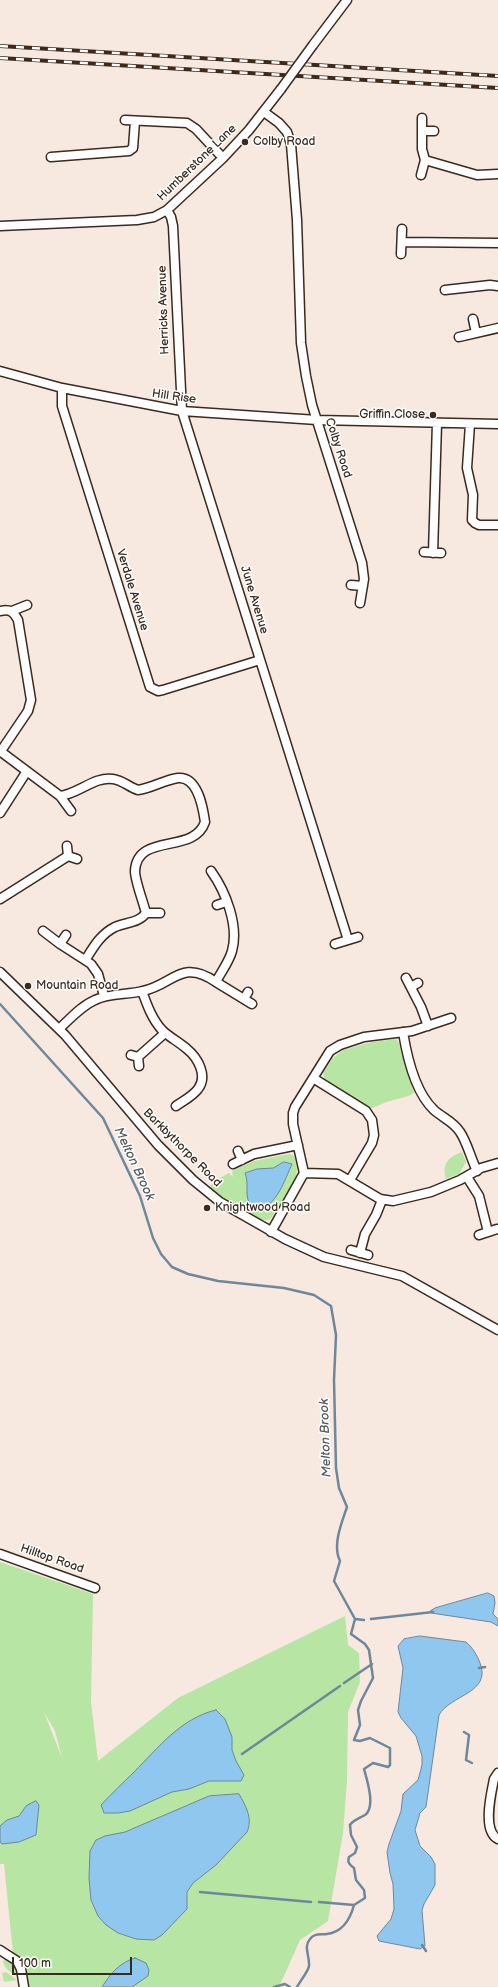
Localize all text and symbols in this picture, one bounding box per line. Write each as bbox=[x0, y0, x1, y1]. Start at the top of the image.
street label: Humberstone Lane bbox=[155, 122, 239, 204]
place label: Colby Road bbox=[253, 135, 315, 149]
marker: Colby Road bbox=[240, 137, 250, 147]
street label: Herricks Avenue bbox=[155, 265, 173, 355]
street label: Hill Rise bbox=[151, 387, 197, 407]
place label: Griffin Close bbox=[359, 408, 425, 422]
marker: Griffin Close bbox=[428, 410, 438, 420]
street label: Colby Road bbox=[322, 416, 354, 480]
street label: Verdale Avenue bbox=[113, 547, 151, 633]
street label: June Avenue bbox=[237, 564, 271, 636]
place label: Mountain Road bbox=[36, 979, 118, 993]
marker: Mountain Road bbox=[23, 981, 33, 991]
street label: Barkbythorpe Road bbox=[140, 1106, 224, 1190]
water label: Melton Brook bbox=[110, 1125, 158, 1203]
place label: Knightwood Road bbox=[215, 1201, 310, 1215]
marker: Knightwood Road bbox=[202, 1203, 212, 1213]
water label: Melton Brook bbox=[317, 1398, 335, 1478]
street label: Hilltop Road bbox=[18, 1541, 86, 1577]
scale bar bbox=[14, 1949, 134, 1975]
text: 100 m bbox=[19, 1956, 51, 1971]

